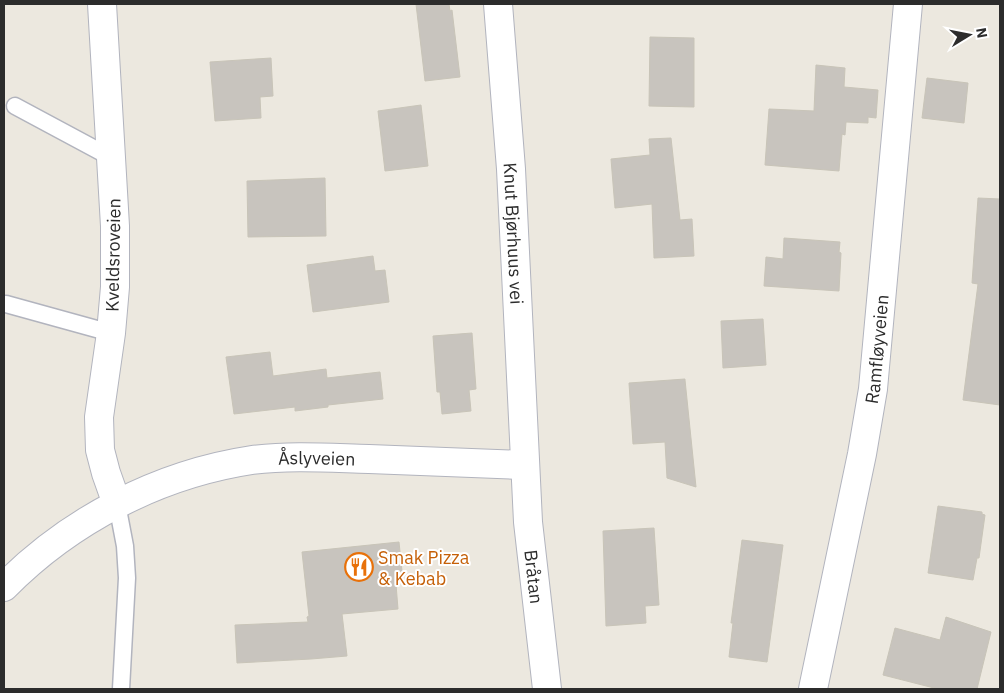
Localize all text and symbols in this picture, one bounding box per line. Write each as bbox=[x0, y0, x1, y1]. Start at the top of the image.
north arrow bbox=[944, 10, 994, 60]
text: N bbox=[972, 26, 992, 39]
street label: Knut Bjørhuus vei bbox=[499, 161, 529, 305]
street label: Kveldsroveien bbox=[101, 198, 125, 312]
street label: Ramfløyveien bbox=[859, 293, 893, 406]
street label: Åslyveien bbox=[278, 445, 356, 470]
place label: Smak Pizza & Kebab bbox=[378, 546, 470, 590]
street label: Bråtan bbox=[520, 549, 549, 605]
restaurant icon: Smak Pizza & Kebab bbox=[344, 552, 374, 582]

